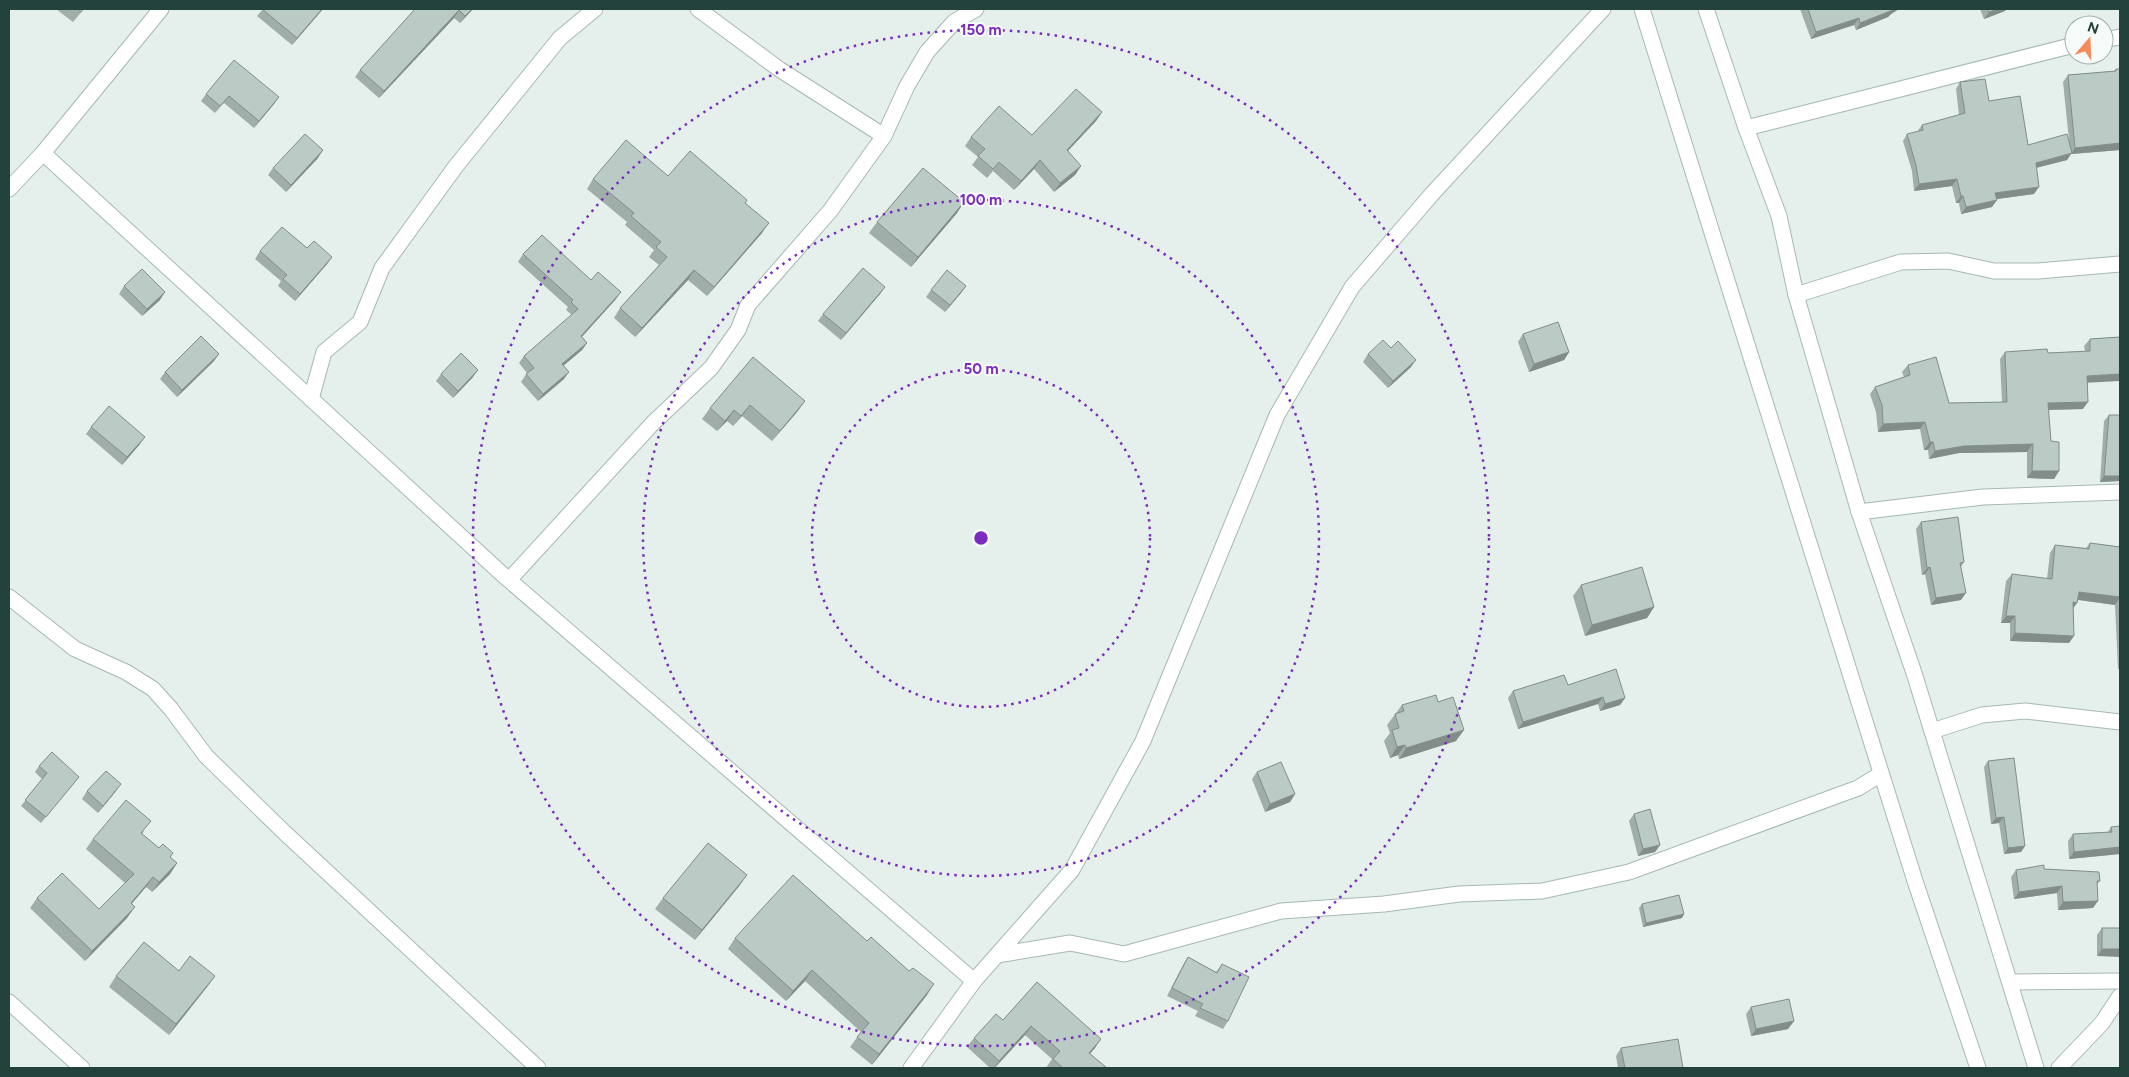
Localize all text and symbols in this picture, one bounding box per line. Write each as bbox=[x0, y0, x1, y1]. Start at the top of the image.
north arrow bbox=[2064, 15, 2114, 65]
text: N bbox=[2085, 18, 2101, 38]
text: 150 m bbox=[960, 21, 1002, 39]
text: 100 m bbox=[960, 191, 1002, 209]
text: 50 m bbox=[963, 360, 999, 378]
centre of rings bbox=[972, 529, 990, 547]

